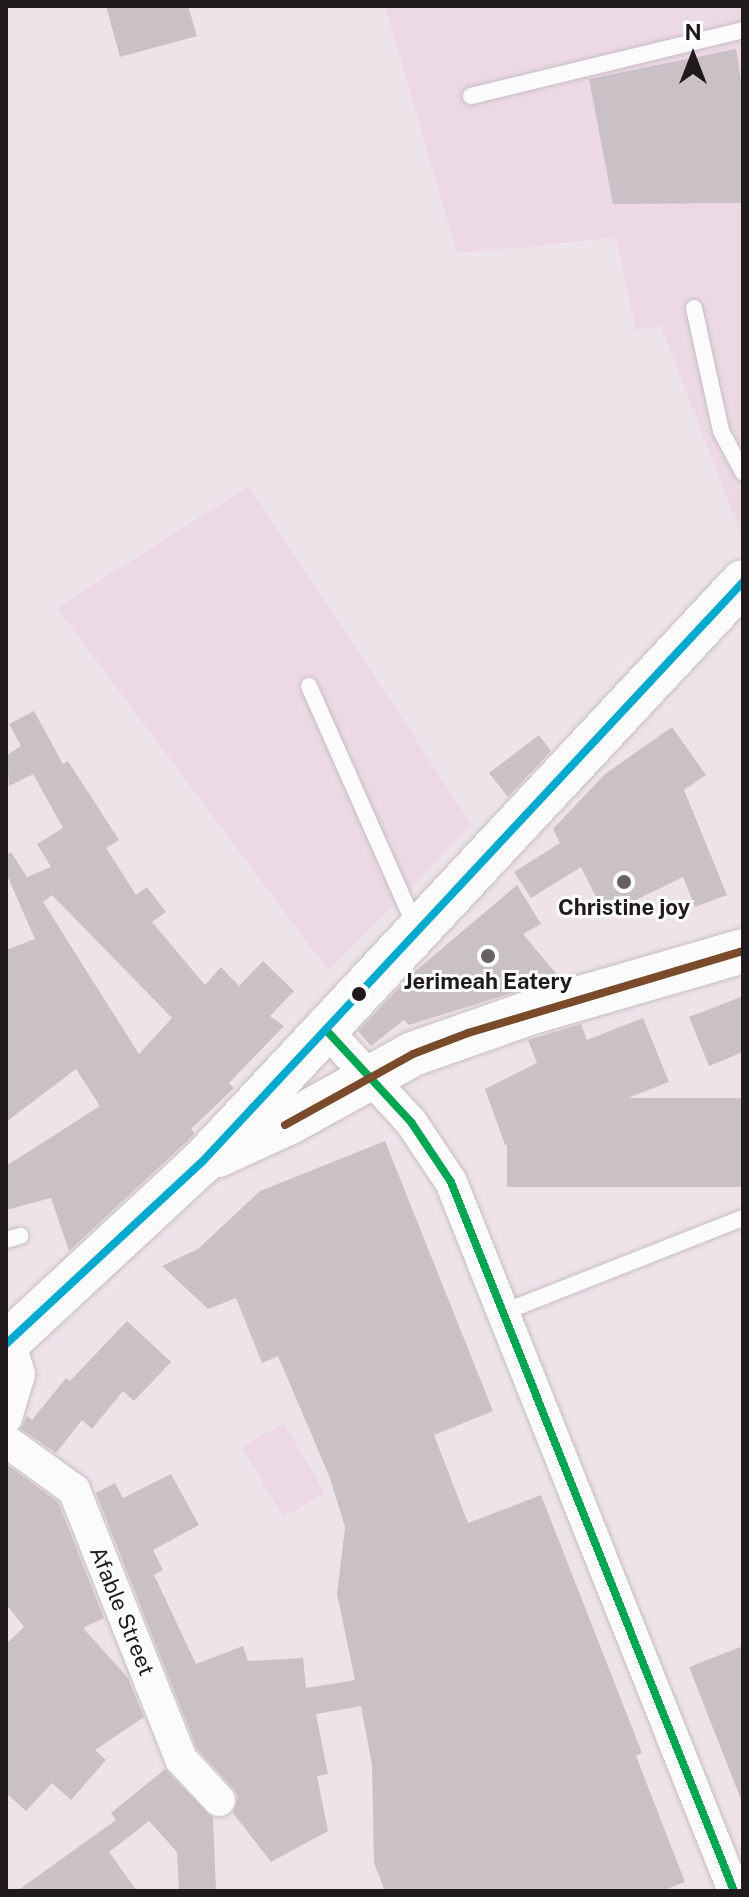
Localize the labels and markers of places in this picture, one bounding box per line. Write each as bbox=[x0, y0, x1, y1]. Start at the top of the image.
marker: Christine joy bbox=[615, 873, 633, 891]
place label: Christine joy bbox=[558, 895, 690, 921]
marker: Jerimeah Eatery bbox=[479, 947, 497, 965]
place label: Jerimeah Eatery bbox=[404, 969, 572, 995]
unlabelled marker bbox=[351, 986, 367, 1002]

